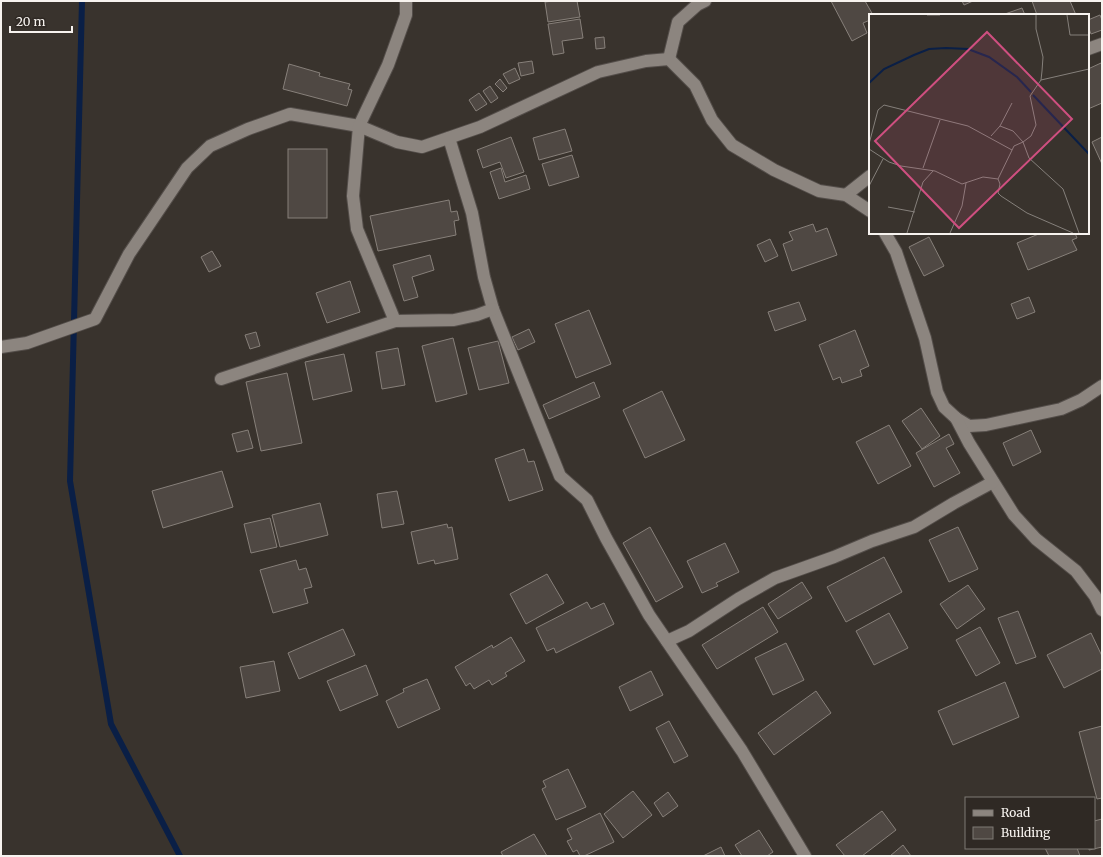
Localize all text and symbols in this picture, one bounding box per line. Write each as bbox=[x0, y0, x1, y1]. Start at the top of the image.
scale bar bbox=[10, 8, 72, 34]
text: 20 m bbox=[16, 14, 45, 29]
inset map bbox=[869, 14, 1089, 234]
legend bbox=[965, 797, 1095, 849]
text: Road bbox=[1001, 805, 1030, 820]
text: Building bbox=[1001, 825, 1051, 840]

